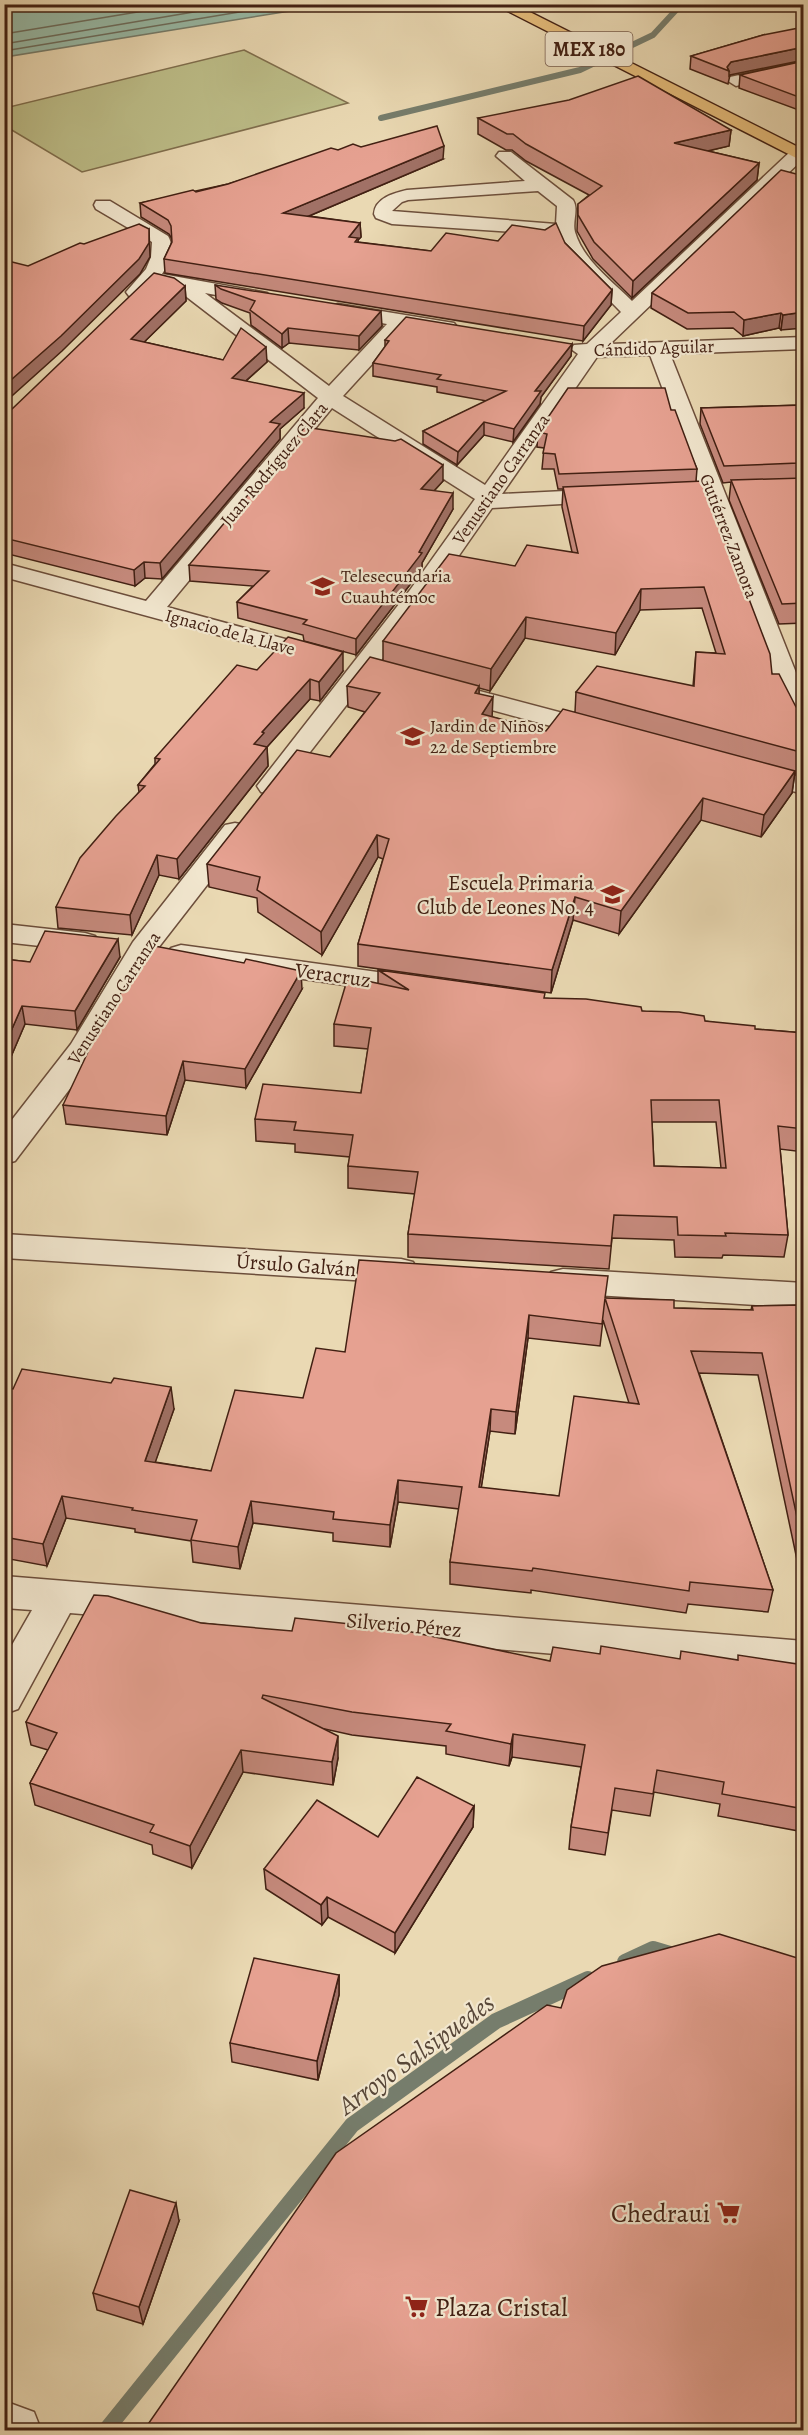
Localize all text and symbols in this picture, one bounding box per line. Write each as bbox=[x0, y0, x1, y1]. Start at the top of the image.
road number: MEX 180 bbox=[546, 32, 632, 66]
street label: Cándido Aguilar bbox=[593, 334, 715, 362]
street label: Juan Rodríguez Clara bbox=[215, 396, 334, 531]
street label: Venustiano Carranza bbox=[446, 408, 555, 550]
street label: Gutiérrez Zamora bbox=[694, 470, 764, 602]
place label: Telesecundaria Cuauhtémoc bbox=[341, 564, 452, 609]
school or university icon: Telesecundaria Cuauhtémoc bbox=[310, 573, 336, 599]
street label: Ignacio de la Llave bbox=[162, 603, 298, 661]
place label: Jardin de Niños 22 de Septiembre bbox=[430, 714, 557, 759]
school or university icon: Jardin de Niños 22 de Septiembre bbox=[399, 723, 425, 749]
place label: Escuela Primaria Club de Leones No. 4 bbox=[417, 869, 594, 921]
school or university icon: Escuela Primaria Club de Leones No. 4 bbox=[599, 882, 625, 908]
street label: Venustiano Carranza bbox=[61, 926, 166, 1070]
street label: Veracruz bbox=[292, 956, 373, 994]
street label: Úrsulo Galván bbox=[235, 1247, 357, 1283]
street label: Silverio Pérez bbox=[345, 1606, 463, 1644]
water label: Arroyo Salsipuedes bbox=[329, 1985, 502, 2124]
place label: Chedraui bbox=[611, 2196, 710, 2231]
supermarket icon: Chedraui bbox=[715, 2200, 741, 2226]
place label: Plaza Cristal bbox=[435, 2290, 568, 2325]
supermarket icon: Plaza Cristal bbox=[404, 2294, 430, 2320]

